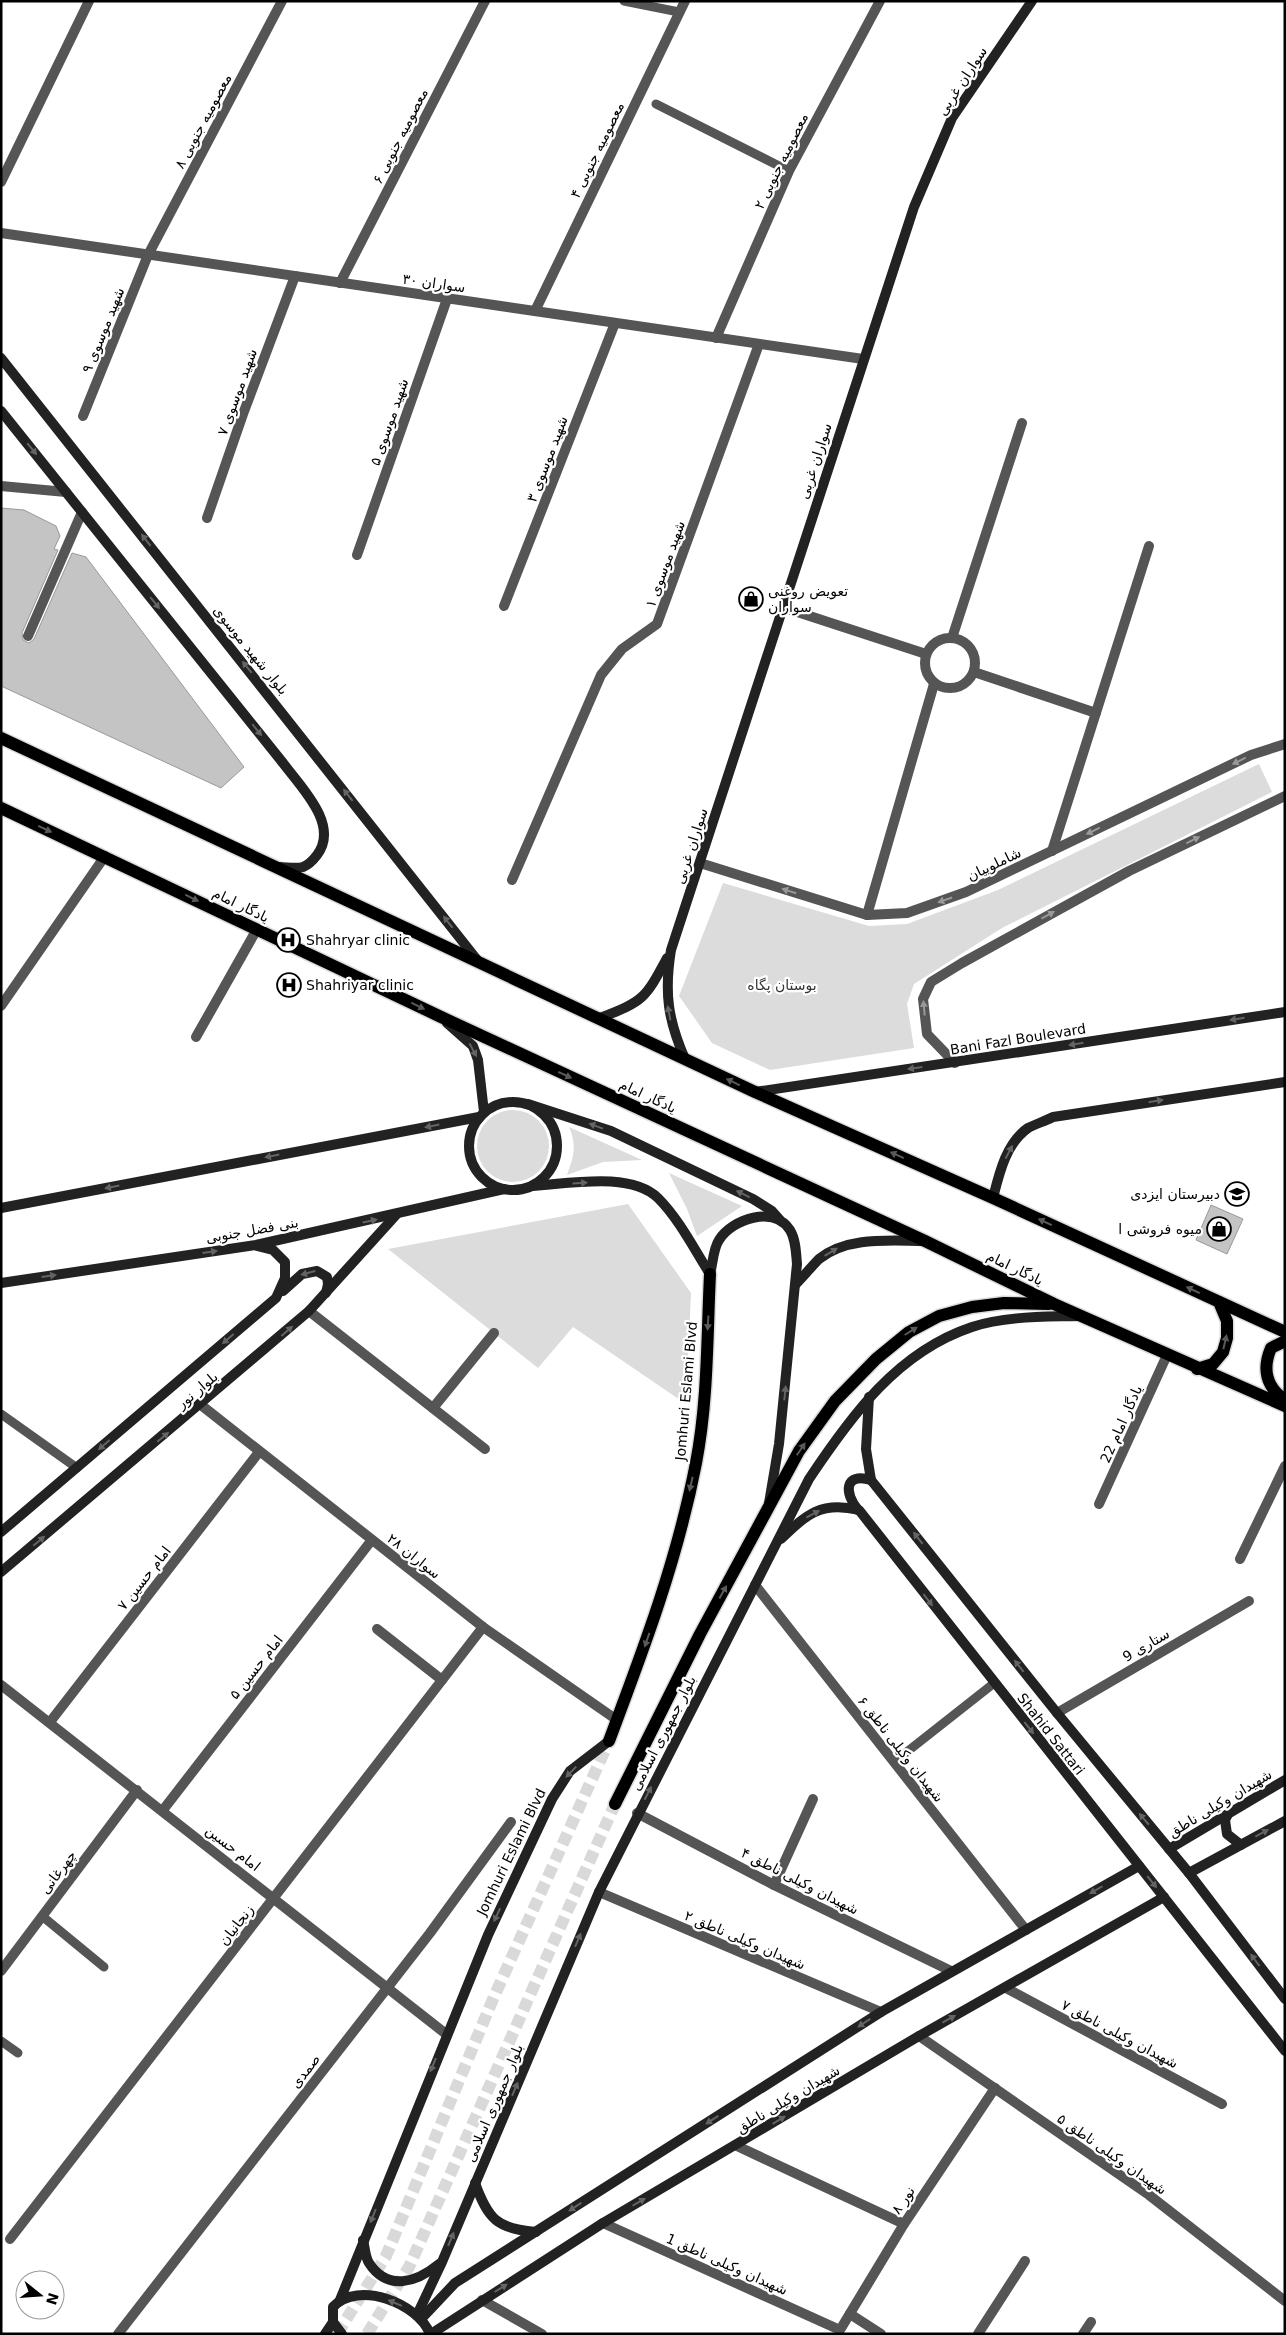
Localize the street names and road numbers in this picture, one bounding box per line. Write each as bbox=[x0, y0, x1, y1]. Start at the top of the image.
street label: سواران غربی bbox=[934, 44, 991, 119]
street label: معصومیه جنوبی ۸ bbox=[171, 71, 236, 172]
street label: معصومیه جنوبی ۶ bbox=[369, 86, 432, 187]
street label: معصومیه جنوبی ۴ bbox=[567, 99, 628, 201]
street label: معصومیه جنوبی ۲ bbox=[751, 110, 812, 212]
street label: سواران ۳۰ bbox=[401, 271, 466, 296]
street label: شهید موسوی ۹ bbox=[79, 285, 128, 375]
street label: شهید موسوی ۷ bbox=[214, 347, 261, 438]
street label: شهید موسوی ۵ bbox=[367, 376, 412, 468]
street label: شهید موسوی ۳ bbox=[523, 414, 572, 505]
street label: سواران غربی bbox=[795, 421, 836, 501]
street label: شهید موسوی ۱ bbox=[642, 519, 689, 610]
street label: بلوار شهید موسوی bbox=[209, 602, 292, 698]
street label: سواران غربی bbox=[671, 806, 712, 886]
street label: شاملوییان bbox=[964, 844, 1024, 885]
street label: یادگار امام bbox=[210, 884, 272, 926]
street label: Bani Fazl Boulevard bbox=[949, 1020, 1087, 1058]
street label: یادگار امام bbox=[617, 1076, 679, 1117]
street label: بنی فضل جنوبی bbox=[204, 1214, 300, 1247]
street label: یادگار امام bbox=[984, 1247, 1046, 1289]
street label: Jomhuri Eslami Blvd bbox=[672, 1321, 700, 1462]
street label: بلوار نور bbox=[172, 1368, 221, 1413]
street label: یادگار امام 22 bbox=[1097, 1383, 1146, 1466]
street label: سواران ۲۸ bbox=[384, 1530, 444, 1583]
street label: امام حسین ۷ bbox=[114, 1543, 175, 1614]
street label: ستاری 9 bbox=[1120, 1625, 1173, 1666]
street label: امام حسین ۵ bbox=[226, 1632, 287, 1703]
street label: بلوار جمهوری اسلامی bbox=[627, 1673, 700, 1793]
street label: Shahid Sattari bbox=[1014, 1690, 1088, 1778]
street label: شهیدان وکیلی ناطق ۶ bbox=[854, 1693, 947, 1806]
street label: شهیدان وکیلی ناطق bbox=[1165, 1766, 1275, 1841]
street label: Jomhuri Eslami Blvd bbox=[473, 1786, 549, 1919]
street label: امام حسین bbox=[202, 1822, 263, 1875]
street label: شهیدان وکیلی ناطق ۴ bbox=[738, 1844, 861, 1918]
street label: چهرغانی bbox=[37, 1847, 80, 1897]
street label: زنجانیان bbox=[215, 1902, 257, 1949]
street label: شهیدان وکیلی ناطق ٢ bbox=[682, 1907, 808, 1974]
street label: شهیدان وکیلی ناطق ۷ bbox=[1058, 1996, 1181, 2072]
street label: بلوار جمهوری اسلامی bbox=[462, 2042, 527, 2165]
street label: صمدی bbox=[287, 2051, 323, 2091]
street label: شهیدان وکیلی ناطق bbox=[733, 2062, 843, 2137]
street label: شهیدان وکیلی ناطق ۵ bbox=[1054, 2110, 1170, 2199]
street label: نور ۸ bbox=[888, 2183, 919, 2217]
street label: شهیدان وکیلی ناطق 1 bbox=[663, 2230, 790, 2299]

